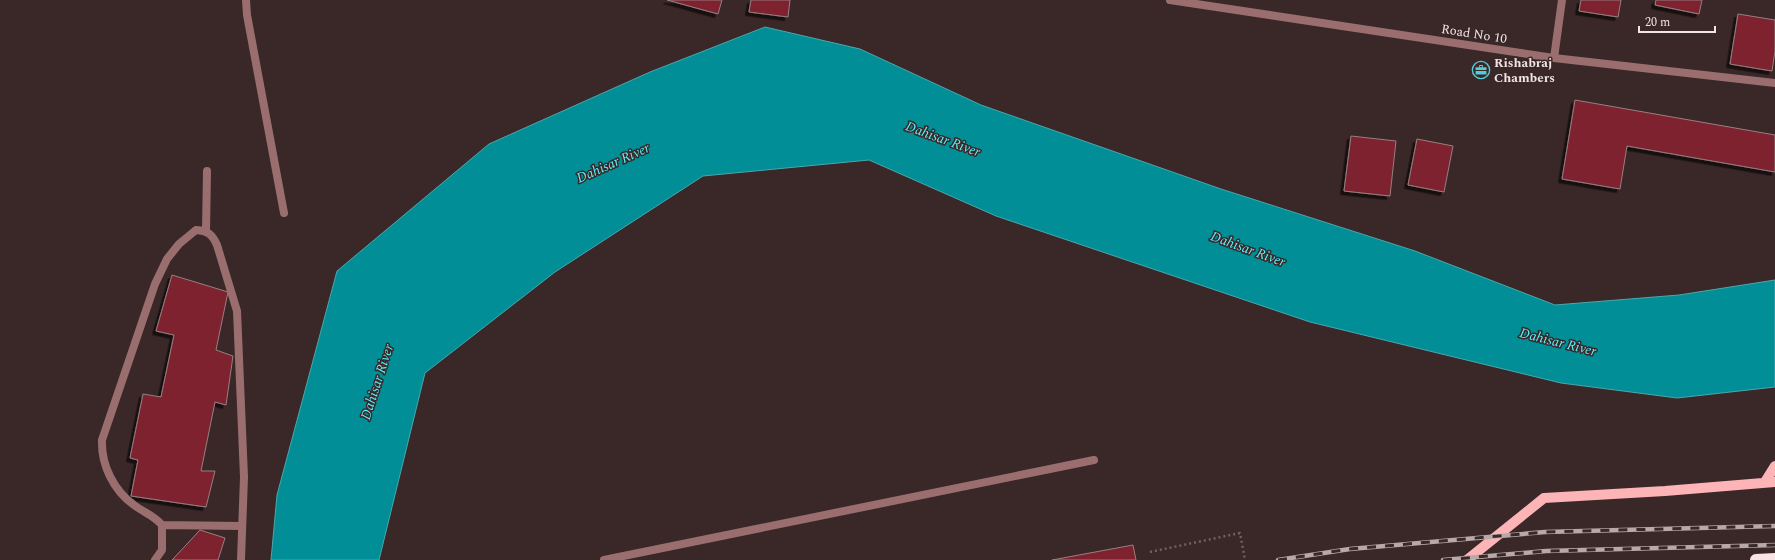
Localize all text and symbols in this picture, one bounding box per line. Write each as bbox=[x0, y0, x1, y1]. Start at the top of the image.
scale bar bbox=[1639, 8, 1715, 34]
text: 20 m bbox=[1645, 13, 1670, 32]
street label: Road No 10 bbox=[1440, 19, 1509, 49]
place label: Rishabraj Chambers bbox=[1494, 53, 1555, 88]
office icon: Rishabraj Chambers bbox=[1471, 60, 1491, 80]
water label: Dahisar River bbox=[902, 116, 984, 162]
water label: Dahisar River bbox=[573, 137, 653, 189]
water label: Dahisar River bbox=[1207, 226, 1289, 272]
water label: Dahisar River bbox=[1517, 322, 1599, 362]
water label: Dahisar River bbox=[355, 341, 399, 423]

